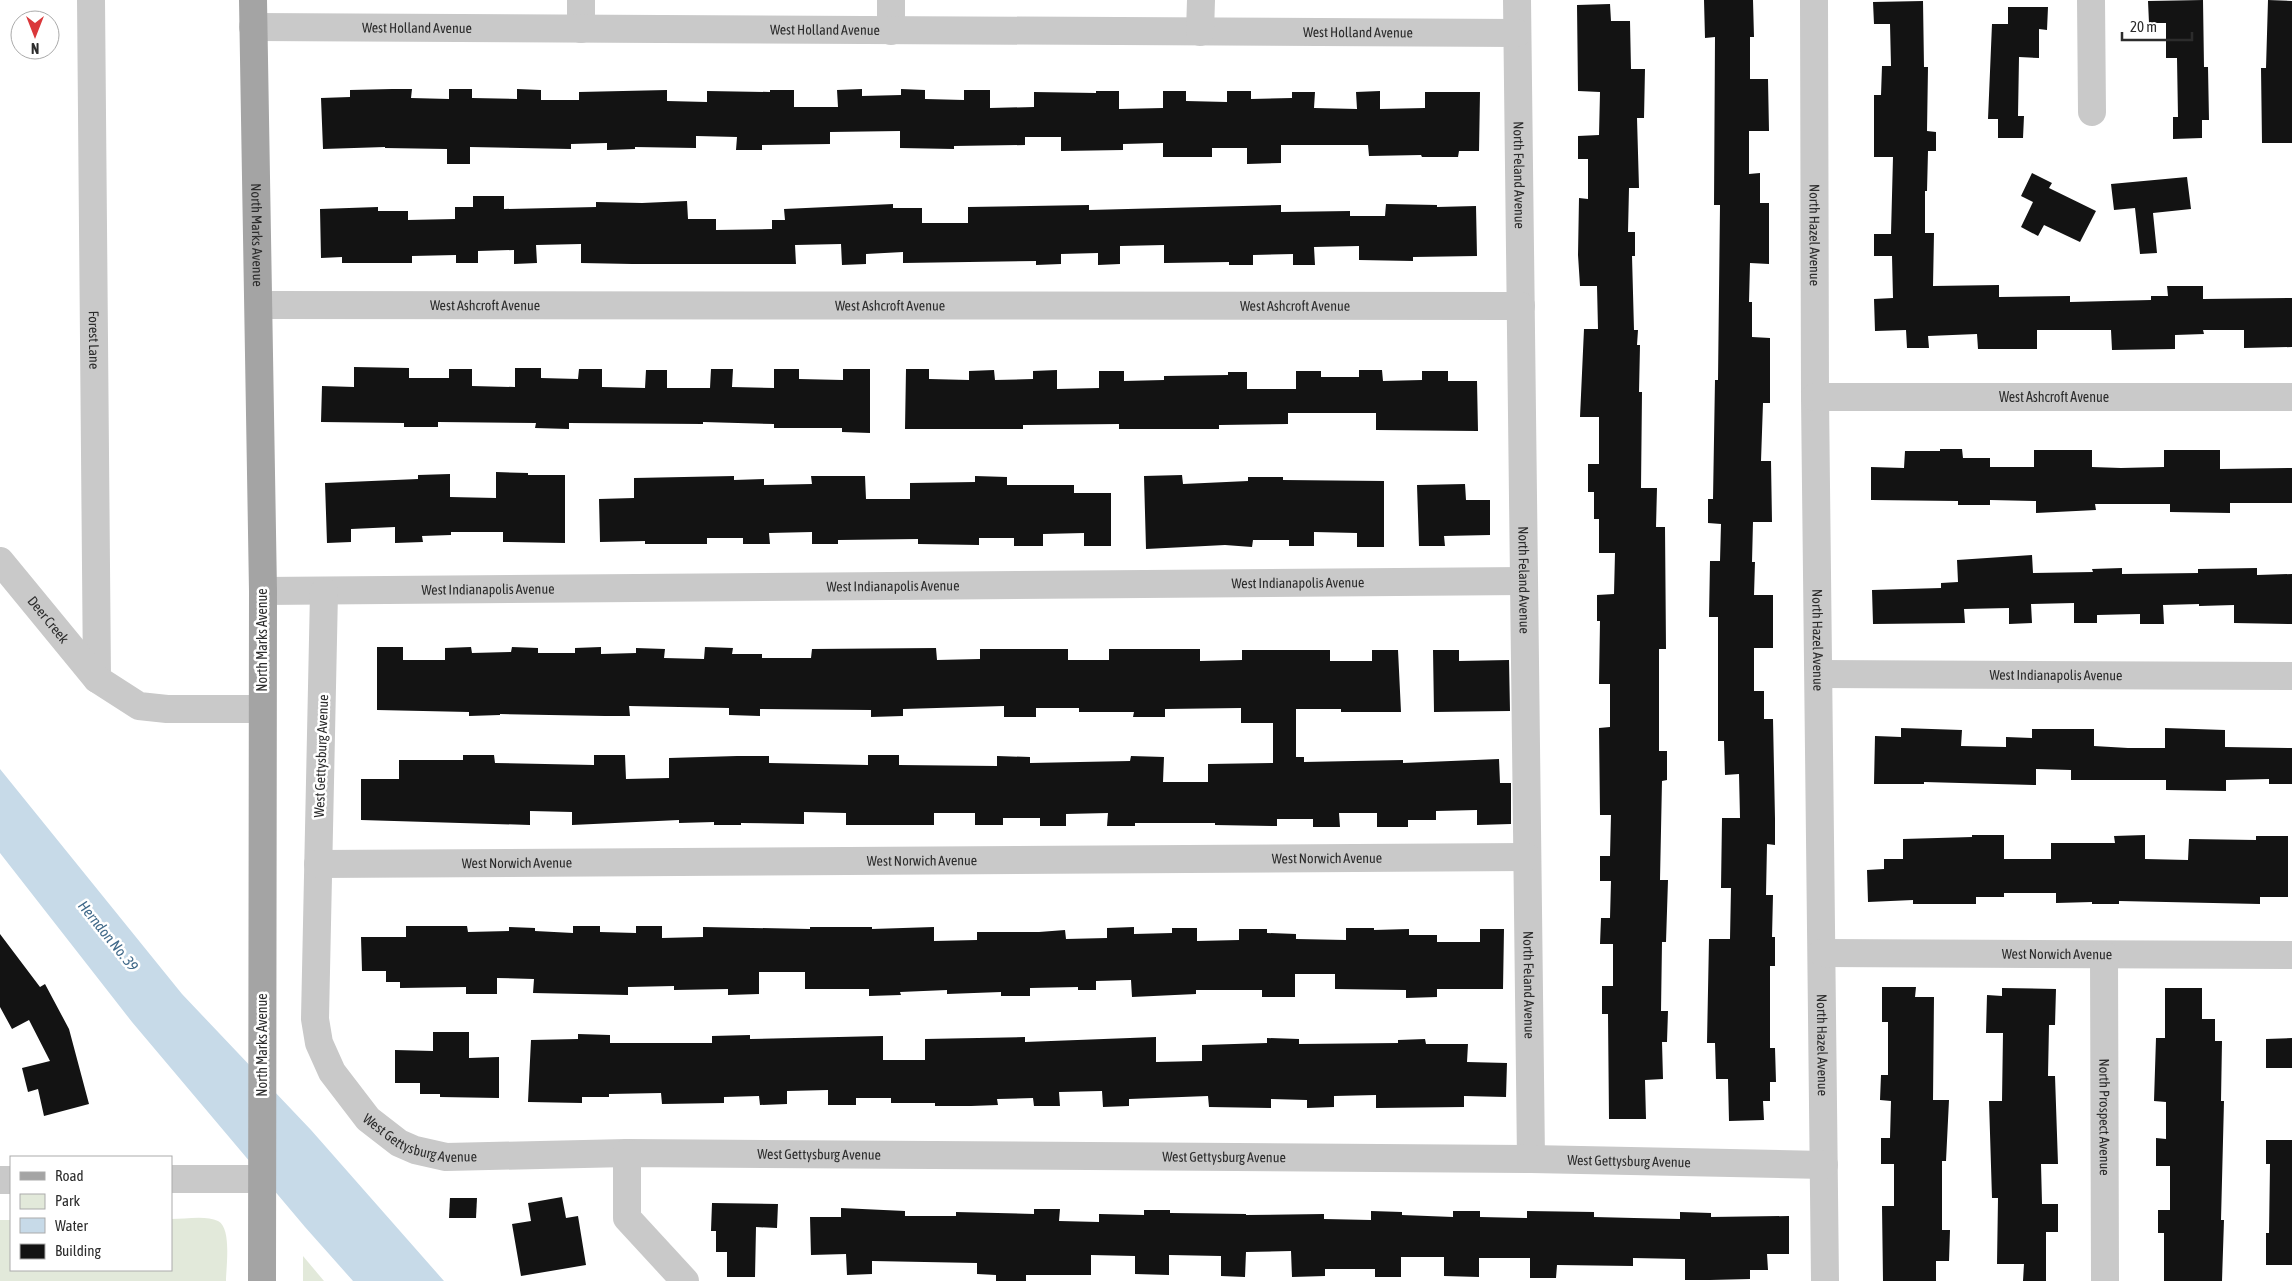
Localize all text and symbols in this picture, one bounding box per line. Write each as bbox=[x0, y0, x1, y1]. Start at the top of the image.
north arrow bbox=[10, 10, 60, 60]
scale bar bbox=[2122, 10, 2192, 42]
text: 20 m bbox=[2130, 18, 2157, 35]
street label: West Holland Avenue bbox=[362, 20, 472, 36]
street label: West Holland Avenue bbox=[770, 21, 880, 38]
street label: West Holland Avenue bbox=[1303, 24, 1413, 41]
text: N bbox=[31, 40, 39, 56]
street label: North Feland Avenue bbox=[1510, 121, 1528, 229]
street label: North Marks Avenue bbox=[248, 183, 266, 287]
street label: North Hazel Avenue bbox=[1806, 184, 1823, 286]
street label: West Ashcroft Avenue bbox=[430, 297, 540, 313]
street label: West Ashcroft Avenue bbox=[835, 297, 945, 314]
street label: West Ashcroft Avenue bbox=[1240, 298, 1350, 314]
street label: Forest Lane bbox=[86, 311, 102, 369]
street label: West Ashcroft Avenue bbox=[1999, 389, 2109, 405]
street label: North Feland Avenue bbox=[1515, 526, 1533, 634]
street label: West Indianapolis Avenue bbox=[1231, 574, 1365, 591]
street label: West Indianapolis Avenue bbox=[826, 577, 960, 595]
street label: West Indianapolis Avenue bbox=[421, 581, 555, 598]
street label: North Marks Avenue bbox=[254, 588, 270, 692]
street label: North Hazel Avenue bbox=[1809, 589, 1826, 691]
street label: Deer Creek bbox=[24, 593, 72, 646]
street label: West Indianapolis Avenue bbox=[1989, 667, 2123, 683]
street label: West Gettysburg Avenue bbox=[311, 694, 331, 818]
street label: West Norwich Avenue bbox=[1272, 850, 1382, 866]
street label: West Norwich Avenue bbox=[867, 852, 977, 869]
street label: West Norwich Avenue bbox=[462, 855, 572, 871]
water label: Herndon No. 39 bbox=[75, 897, 142, 974]
street label: North Feland Avenue bbox=[1520, 931, 1538, 1039]
street label: West Norwich Avenue bbox=[2002, 946, 2112, 962]
street label: North Marks Avenue bbox=[254, 993, 270, 1097]
street label: North Hazel Avenue bbox=[1814, 994, 1831, 1096]
street label: North Prospect Avenue bbox=[2096, 1058, 2113, 1176]
street label: West Gettysburg Avenue bbox=[360, 1110, 477, 1165]
street label: West Gettysburg Avenue bbox=[757, 1146, 881, 1163]
street label: West Gettysburg Avenue bbox=[1162, 1149, 1286, 1165]
street label: West Gettysburg Avenue bbox=[1567, 1152, 1691, 1170]
legend bbox=[10, 1156, 172, 1271]
text: Road bbox=[55, 1167, 84, 1184]
text: Park bbox=[55, 1192, 80, 1209]
text: Water bbox=[55, 1217, 88, 1234]
text: Building bbox=[55, 1242, 101, 1259]

